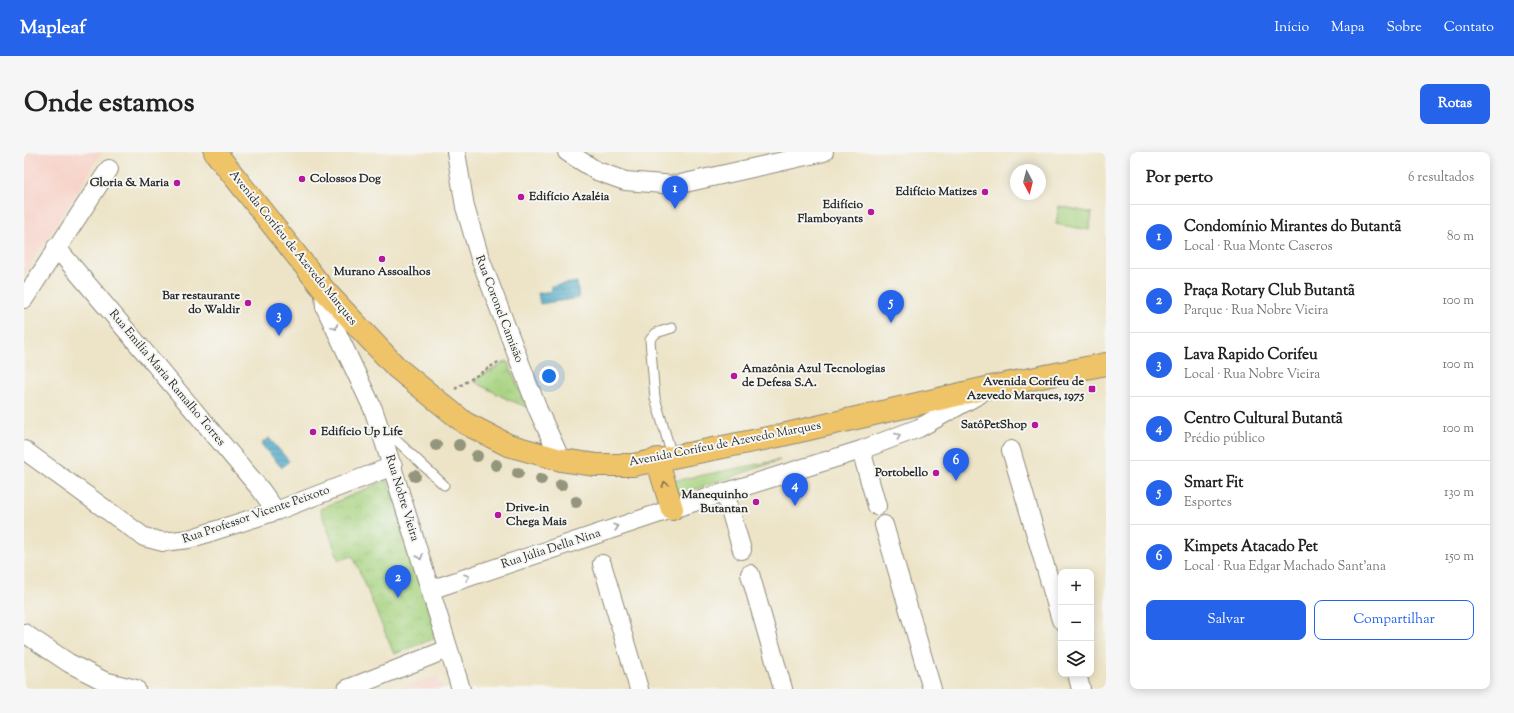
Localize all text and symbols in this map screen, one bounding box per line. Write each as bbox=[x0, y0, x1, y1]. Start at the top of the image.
text: Mapleaf bbox=[20, 15, 86, 42]
text: Início bbox=[1274, 18, 1309, 38]
text: Mapa bbox=[1331, 18, 1364, 38]
text: Sobre bbox=[1386, 18, 1422, 38]
text: Contato bbox=[1444, 18, 1494, 38]
text: Onde estamos bbox=[24, 84, 194, 124]
button: Rotas bbox=[1420, 84, 1490, 124]
north arrow bbox=[1010, 164, 1046, 200]
street label: Avenida Corifeu de Azevedo Marques bbox=[225, 166, 362, 330]
text: Por perto bbox=[1146, 166, 1213, 190]
text: 6 resultados bbox=[1408, 169, 1474, 187]
place label: Colossos Dog bbox=[310, 170, 381, 188]
place label: Gloria & Maria bbox=[90, 174, 169, 192]
marker: Colossos Dog bbox=[297, 174, 307, 184]
pin: 1 bbox=[662, 176, 688, 209]
marker: Gloria & Maria bbox=[172, 178, 182, 188]
place label: Edifício Matizes bbox=[894, 183, 977, 201]
marker: Edifício Matizes bbox=[980, 187, 990, 197]
place label: Edifício Azaléia bbox=[528, 188, 610, 206]
marker: Edifício Azaléia bbox=[516, 192, 526, 202]
place label: Edifício Flamboyants bbox=[797, 196, 863, 228]
marker: Edifício Flamboyants bbox=[866, 207, 876, 217]
text: Condomínio Mirantes do Butantã bbox=[1184, 217, 1401, 238]
text: 1 bbox=[1157, 228, 1161, 246]
text: 80 m bbox=[1447, 228, 1474, 246]
text: Local · Rua Monte Caseros bbox=[1184, 238, 1333, 256]
street label: Rua Coronel Camisão bbox=[470, 253, 528, 366]
marker: Murano Assoalhos bbox=[377, 254, 387, 264]
place label: Murano Assoalhos bbox=[333, 263, 431, 281]
text: Praça Rotary Club Butantã bbox=[1184, 281, 1355, 302]
place label: Bar restaurante do Waldir bbox=[161, 287, 240, 319]
pin: 5 bbox=[878, 290, 904, 323]
text: 2 bbox=[1156, 292, 1162, 310]
text: 100 m bbox=[1442, 292, 1474, 310]
marker: Bar restaurante do Waldir bbox=[243, 298, 253, 308]
text: Parque · Rua Nobre Vieira bbox=[1184, 302, 1328, 320]
pin: 3 bbox=[266, 303, 292, 336]
street label: Rua Emilia Maria Ramalho Torres bbox=[104, 306, 230, 450]
one-way arrow bbox=[330, 323, 338, 330]
text: Lava Rapido Corifeu bbox=[1184, 345, 1318, 366]
text: 3 bbox=[1156, 356, 1162, 374]
text: 100 m bbox=[1442, 356, 1474, 374]
place label: Amazônia Azul Tecnologias de Defesa S.A. bbox=[741, 360, 885, 392]
your location bbox=[539, 366, 559, 386]
text: Local · Rua Nobre Vieira bbox=[1184, 366, 1320, 384]
marker: Amazônia Azul Tecnologias de Defesa S.A. bbox=[729, 371, 739, 381]
place label: Avenida Corifeu de Azevedo Marques, 1975 bbox=[966, 373, 1085, 405]
marker: Avenida Corifeu de Azevedo Marques, 1975 bbox=[1087, 384, 1097, 394]
text: Centro Cultural Butantã bbox=[1184, 409, 1343, 430]
street label: Avenida Corifeu de Azevedo Marques bbox=[627, 416, 823, 471]
place label: SatôPetShop bbox=[961, 416, 1027, 434]
marker: SatôPetShop bbox=[1030, 420, 1040, 430]
text: 4 bbox=[1156, 420, 1162, 438]
text: 100 m bbox=[1442, 420, 1474, 438]
place label: Edifício Up Life bbox=[320, 423, 403, 441]
marker: Edifício Up Life bbox=[308, 427, 318, 437]
text: Prédio público bbox=[1184, 430, 1265, 448]
one-way arrow bbox=[894, 433, 901, 441]
pin: 6 bbox=[943, 448, 969, 481]
street label: Rua Nobre Vieira bbox=[380, 453, 424, 544]
place label: Portobello bbox=[874, 464, 928, 482]
marker: Portobello bbox=[931, 468, 941, 478]
pin: 4 bbox=[782, 473, 808, 506]
text: Smart Fit bbox=[1184, 473, 1243, 494]
street label: Rua Professor Vicente Peixoto bbox=[180, 481, 333, 549]
one-way arrow bbox=[661, 481, 670, 488]
text: 5 bbox=[1157, 484, 1161, 502]
text: 130 m bbox=[1444, 484, 1474, 502]
place label: Manequinho Butantan bbox=[680, 486, 749, 518]
text: Esportes bbox=[1184, 494, 1232, 512]
marker: Manequinho Butantan bbox=[751, 497, 761, 507]
place label: Drive-in Chega Mais bbox=[505, 499, 567, 531]
marker: Drive-in Chega Mais bbox=[493, 510, 503, 520]
one-way arrow bbox=[613, 523, 620, 532]
street label: Rua Júlia Della Nina bbox=[499, 524, 604, 574]
text: Kimpets Atacado Pet bbox=[1184, 537, 1318, 558]
text: 6 bbox=[1156, 548, 1162, 566]
text: 150 m bbox=[1445, 548, 1474, 566]
one-way arrow bbox=[415, 553, 424, 560]
text: Local · Rua Edgar Machado Sant'ana bbox=[1184, 558, 1386, 576]
pin: 2 bbox=[385, 565, 411, 598]
map controls bbox=[1058, 569, 1094, 677]
button: + bbox=[1058, 569, 1094, 605]
one-way arrow bbox=[463, 573, 470, 582]
button: Salvar bbox=[1146, 600, 1306, 640]
button: Compartilhar bbox=[1314, 600, 1474, 640]
button: − bbox=[1058, 605, 1094, 641]
button: layers bbox=[1058, 641, 1094, 677]

